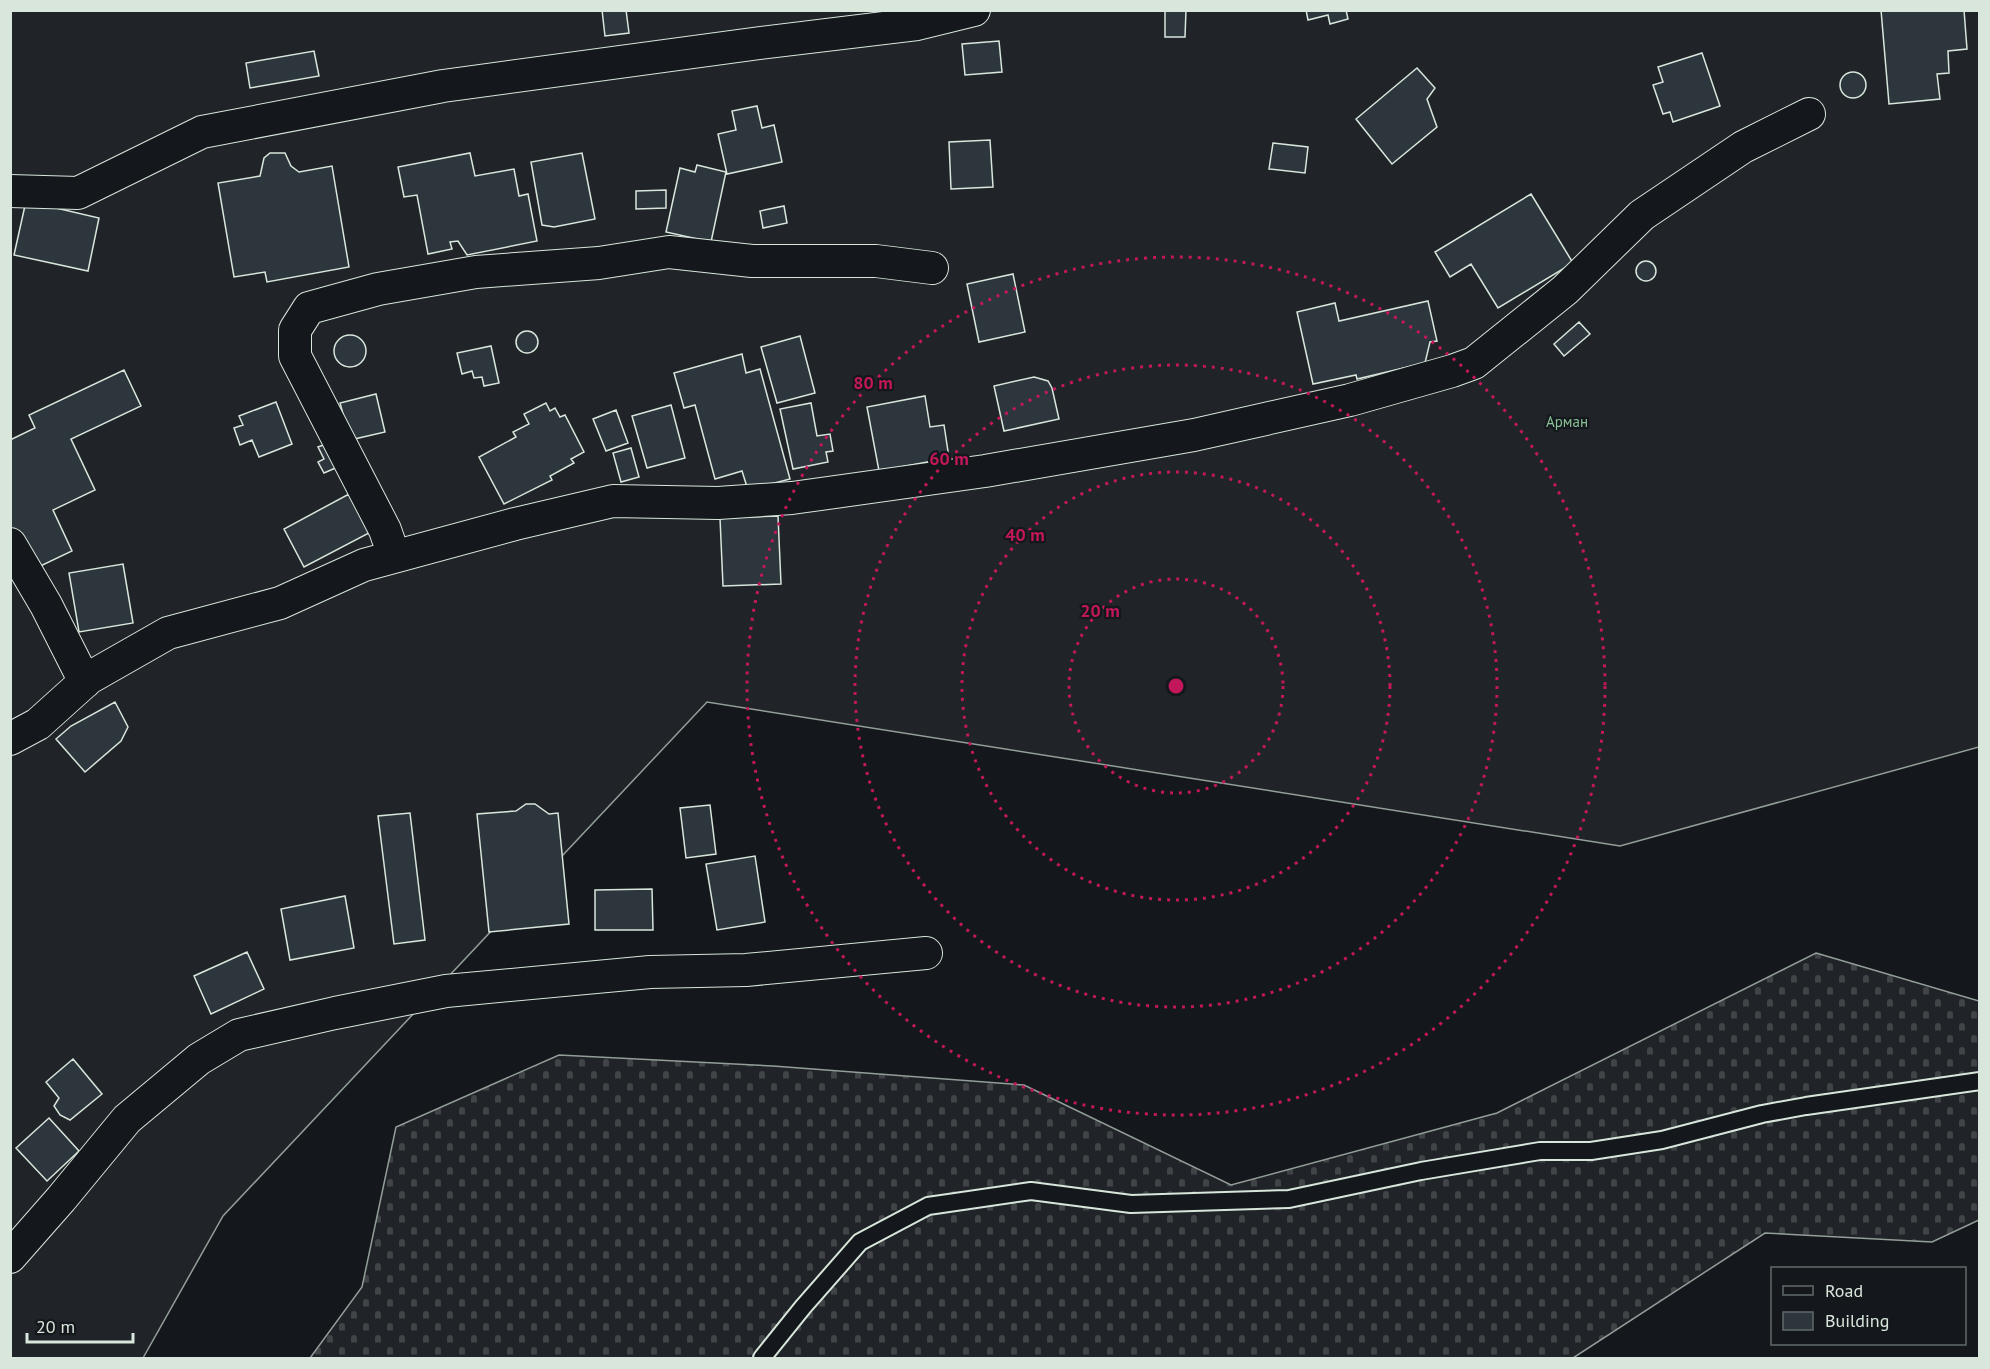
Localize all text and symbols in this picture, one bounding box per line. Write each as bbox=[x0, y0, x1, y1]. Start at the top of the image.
text: 80 m bbox=[853, 371, 893, 394]
park label: Арман bbox=[1546, 412, 1588, 431]
text: 60 m bbox=[929, 447, 969, 470]
text: 40 m bbox=[1005, 523, 1045, 546]
text: 20 m bbox=[1080, 599, 1120, 622]
centre of rings bbox=[1166, 676, 1186, 696]
legend bbox=[1771, 1267, 1966, 1345]
text: Road bbox=[1825, 1279, 1863, 1302]
scale bar bbox=[27, 1306, 134, 1344]
text: Building bbox=[1825, 1309, 1889, 1332]
text: 20 m bbox=[36, 1315, 75, 1338]

